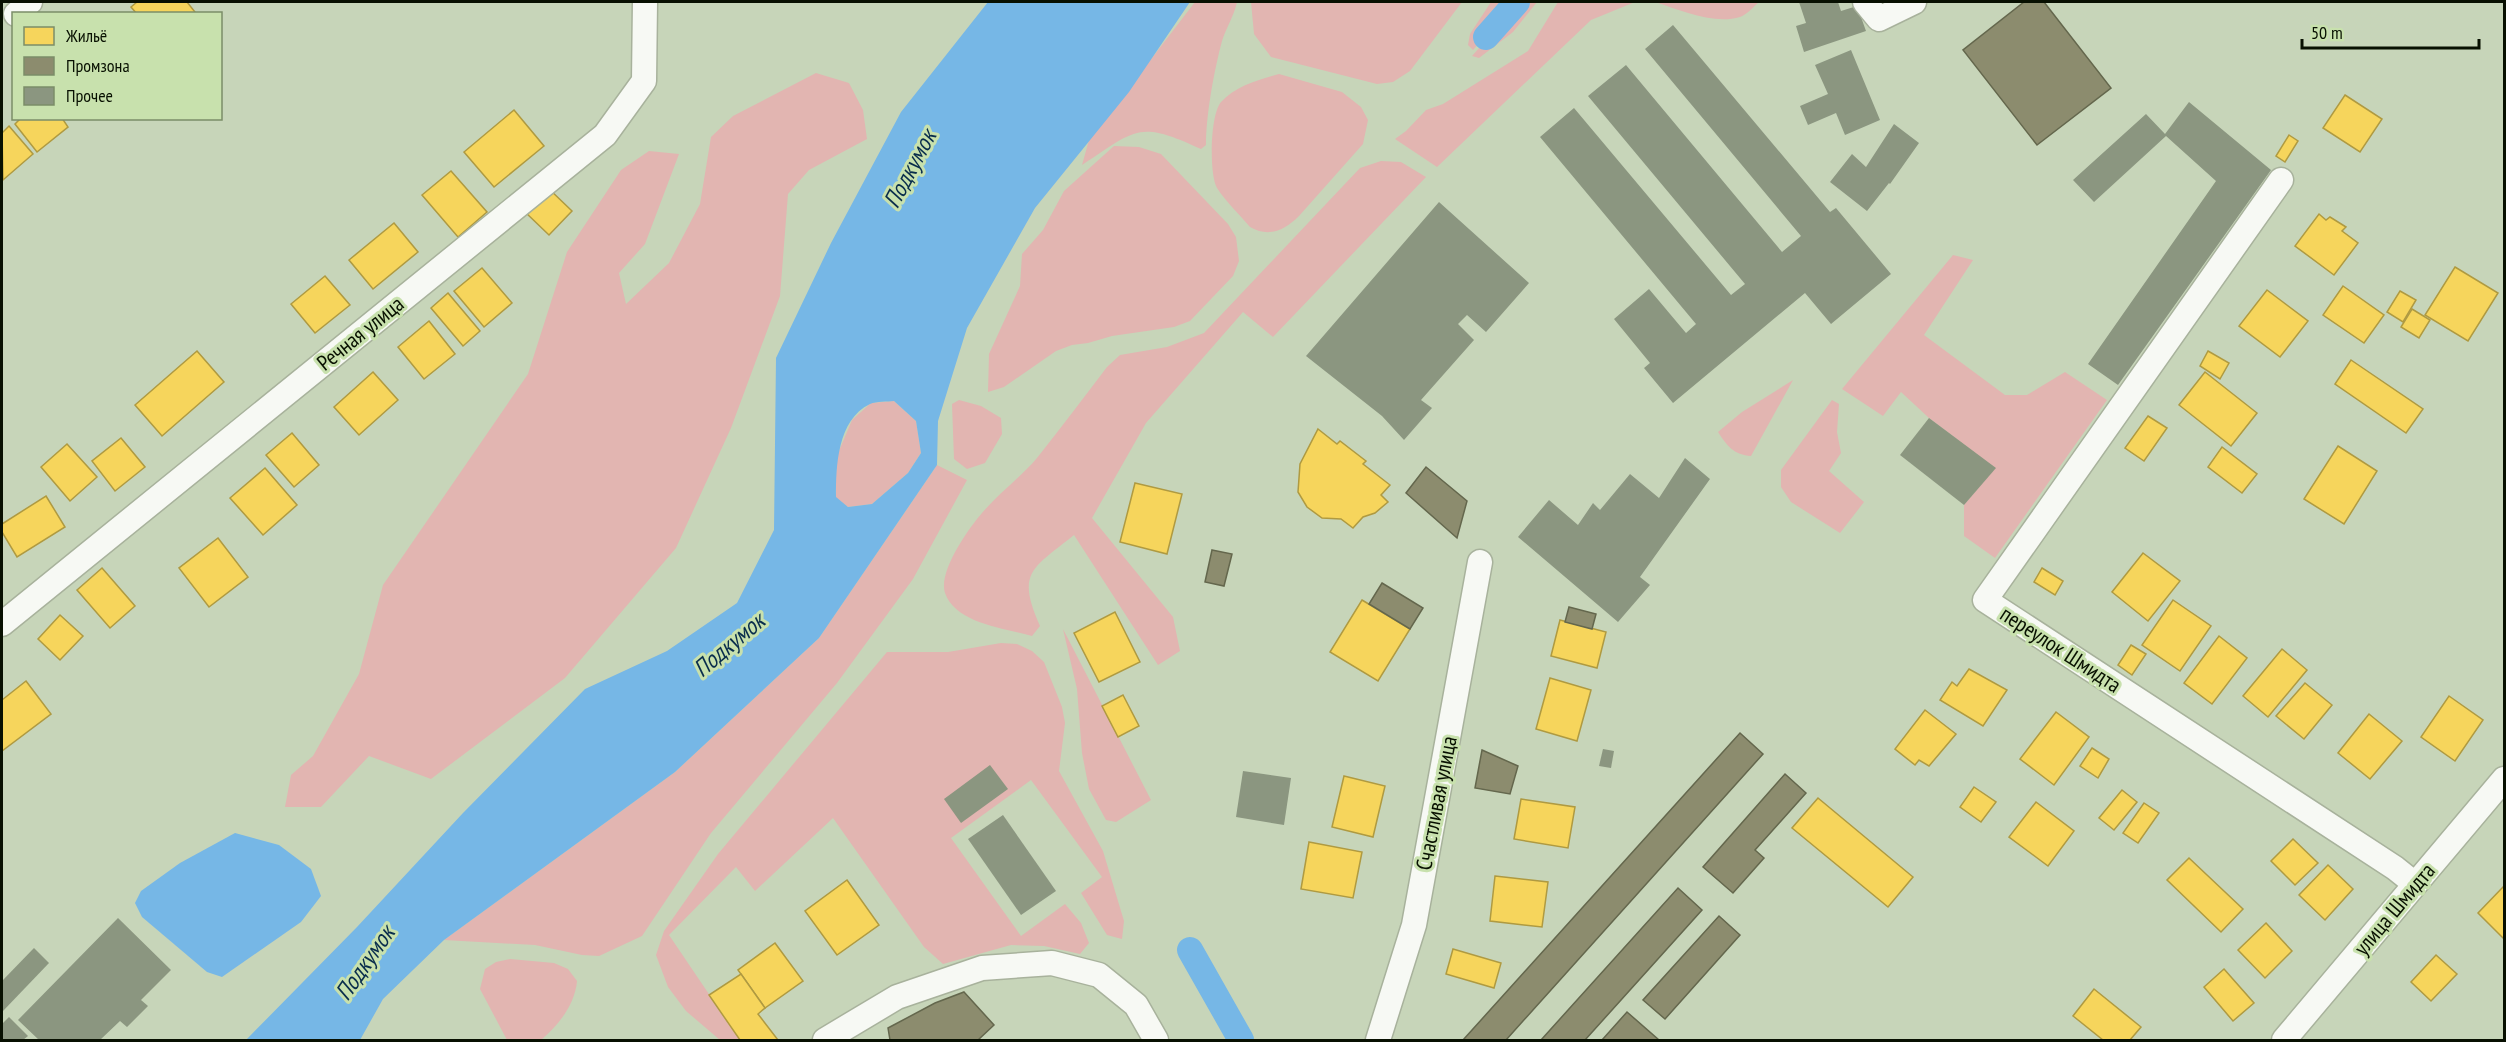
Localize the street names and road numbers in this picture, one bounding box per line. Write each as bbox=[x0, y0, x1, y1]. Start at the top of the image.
street label: Речная улица bbox=[311, 290, 409, 376]
street label: переулок Шмидта bbox=[1995, 600, 2127, 698]
street label: Счастливая улица bbox=[1409, 734, 1463, 872]
street label: улица Шмидта bbox=[2347, 857, 2441, 961]

